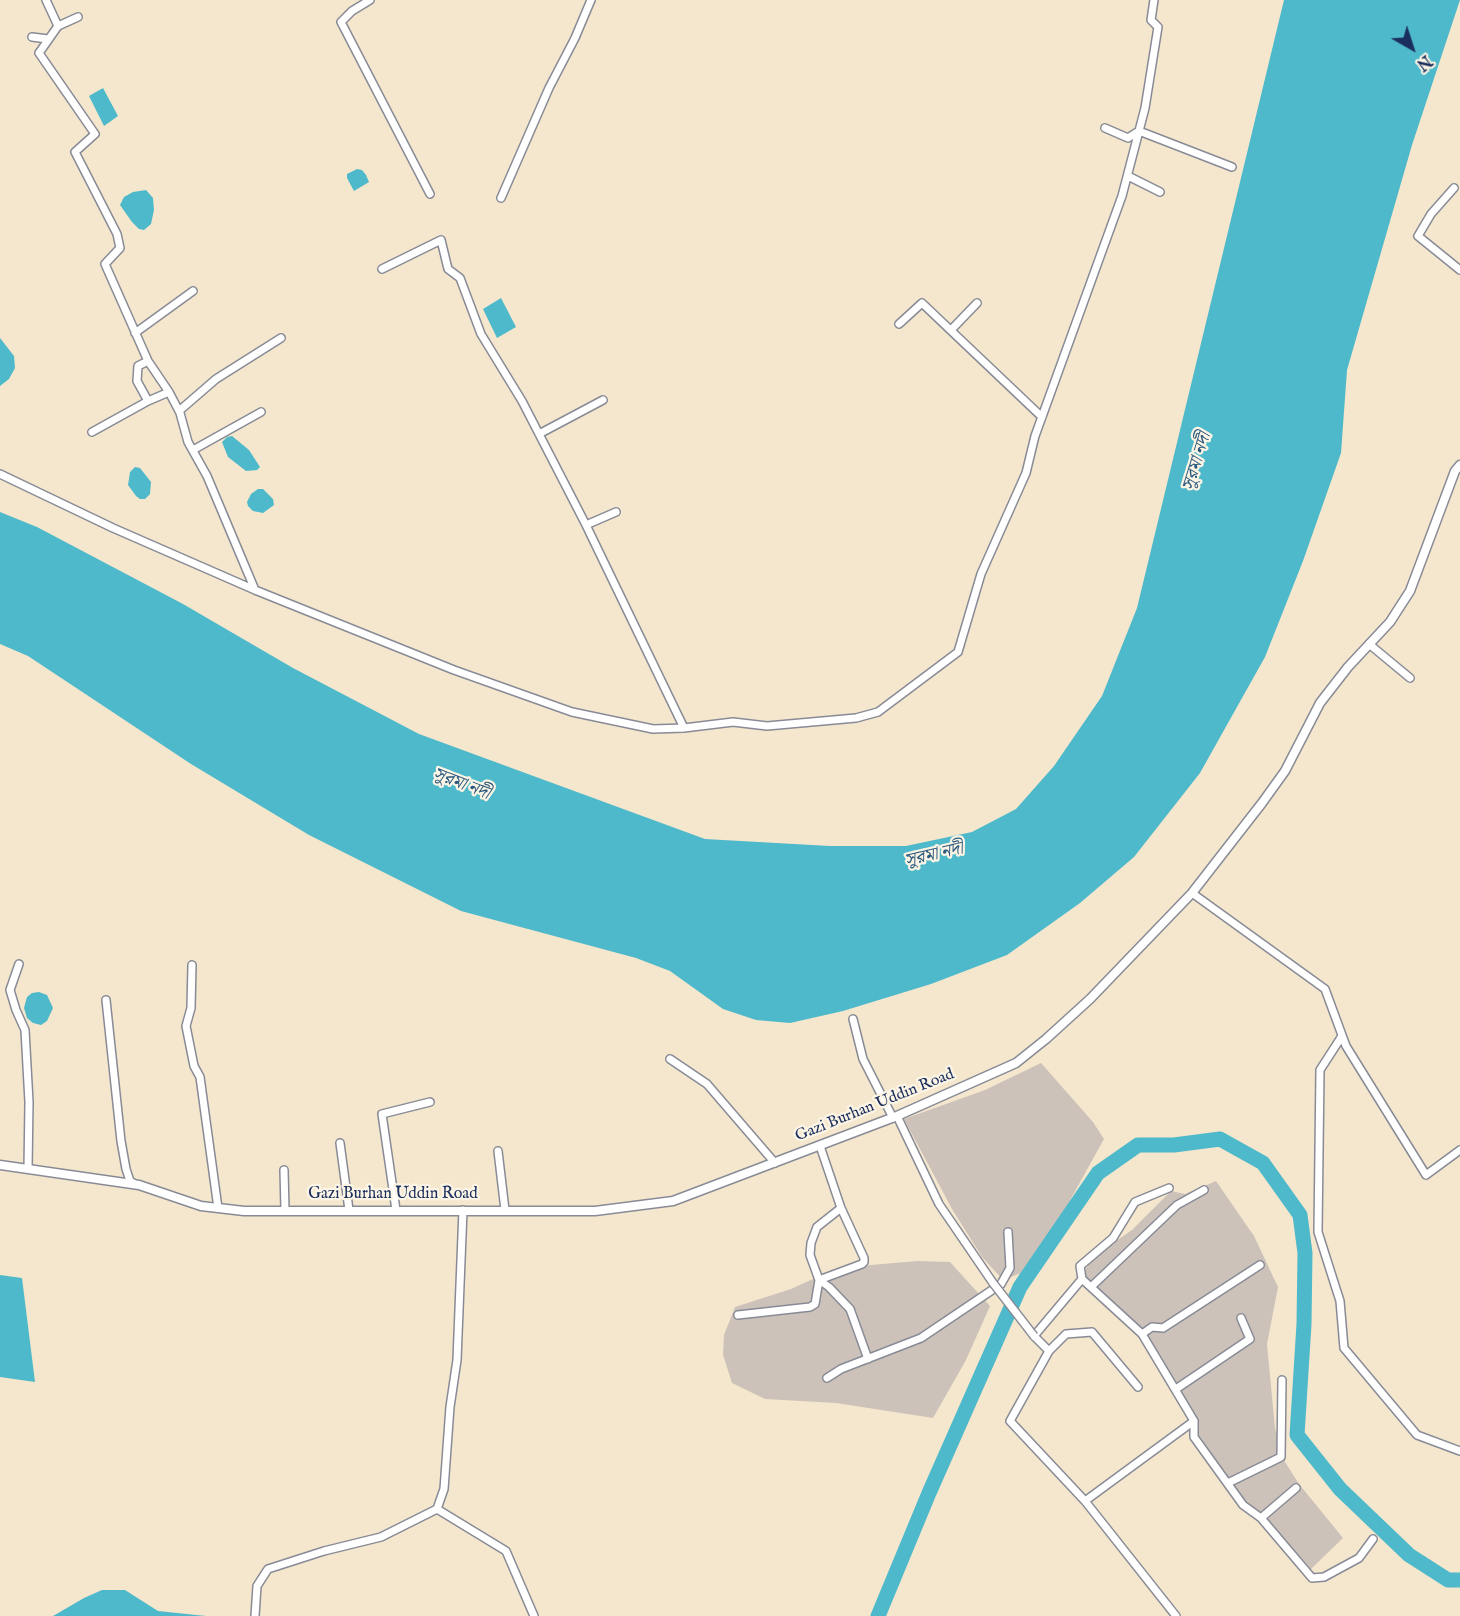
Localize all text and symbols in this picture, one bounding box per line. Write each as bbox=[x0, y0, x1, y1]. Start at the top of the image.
north arrow bbox=[1382, 18, 1442, 78]
text: N bbox=[1412, 50, 1435, 74]
water label: সুরমা নদী bbox=[1179, 430, 1217, 494]
water label: সুরমা নদী bbox=[429, 764, 493, 806]
water label: সুরমা নদী bbox=[903, 839, 965, 873]
street label: Gazi Burhan Uddin Road bbox=[793, 1065, 957, 1147]
street label: Gazi Burhan Uddin Road bbox=[308, 1185, 478, 1205]

